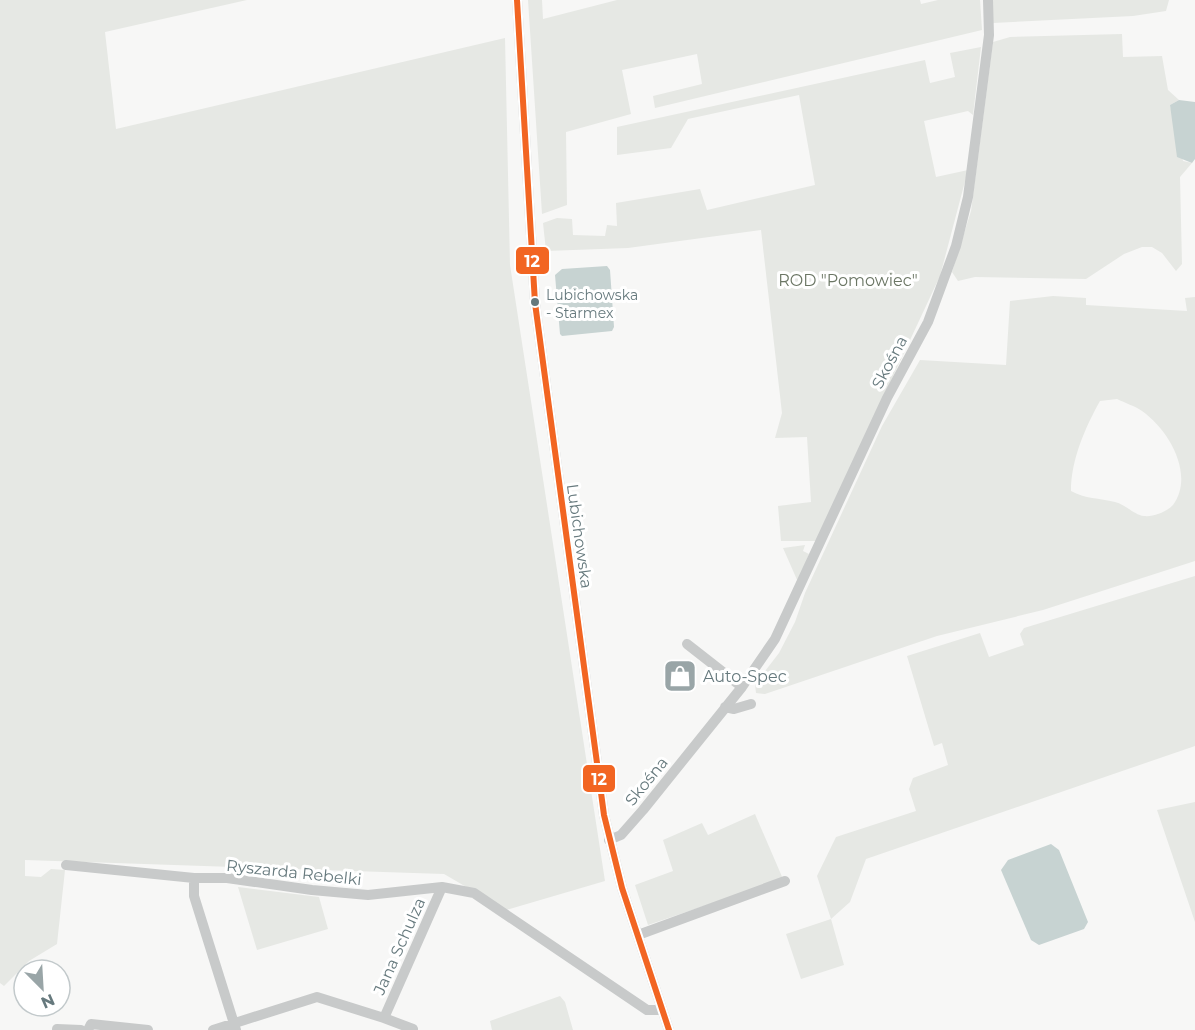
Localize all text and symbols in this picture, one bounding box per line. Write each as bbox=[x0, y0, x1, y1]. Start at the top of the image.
line badge: 12 bbox=[515, 246, 550, 275]
text: 12 bbox=[524, 252, 540, 271]
park label: ROD "Pomowiec" bbox=[778, 271, 918, 290]
place label: Lubichowska - Starmex bbox=[546, 286, 638, 322]
marker: Lubichowska - Starmex bbox=[529, 296, 541, 308]
street label: Skośna bbox=[868, 333, 911, 392]
street label: Lubichowska bbox=[563, 483, 596, 590]
shop icon: Auto-Spec bbox=[662, 658, 698, 694]
place label: Auto-Spec bbox=[703, 667, 787, 686]
street label: Skośna bbox=[621, 753, 672, 810]
line badge: 12 bbox=[582, 764, 616, 793]
text: 12 bbox=[591, 770, 607, 789]
street label: Ryszarda Rebelki bbox=[225, 856, 363, 889]
street label: Jana Schulza bbox=[369, 895, 429, 999]
north arrow bbox=[12, 958, 72, 1018]
text: N bbox=[38, 990, 58, 1013]

